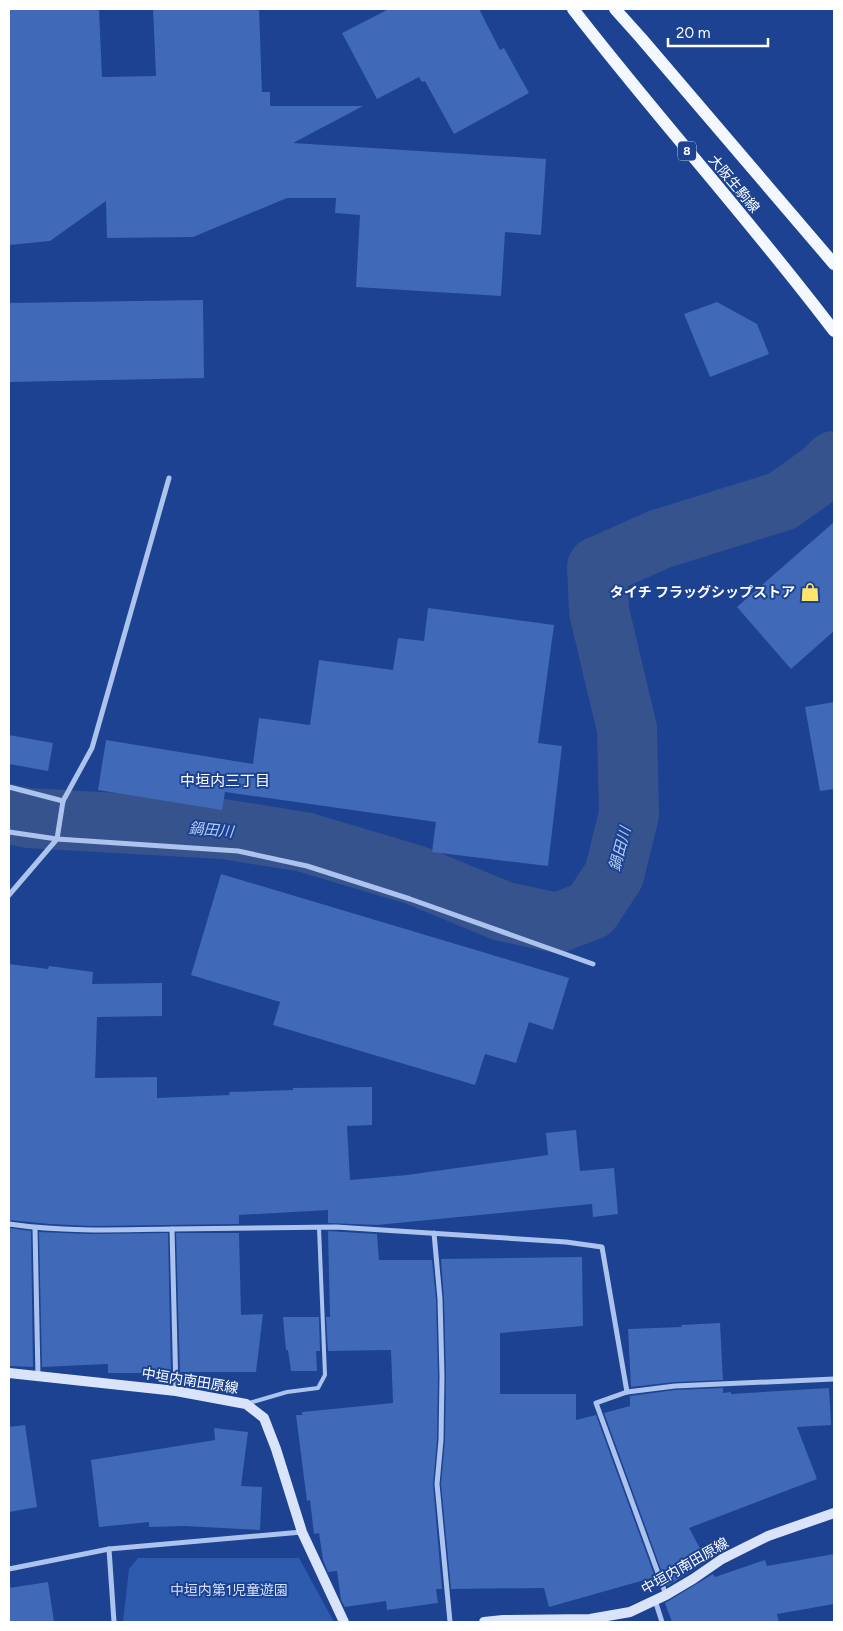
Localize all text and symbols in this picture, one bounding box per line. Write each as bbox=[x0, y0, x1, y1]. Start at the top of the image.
scale bar bbox=[668, 15, 768, 47]
text: 20 m bbox=[676, 24, 710, 42]
road number: 8 bbox=[678, 142, 696, 160]
street label: 大阪生駒線 bbox=[705, 152, 763, 216]
shop icon: タイチ フラッグシップストア bbox=[799, 581, 821, 603]
place label: タイチ フラッグシップストア bbox=[610, 584, 795, 601]
district label: 中垣内三丁目 bbox=[180, 772, 270, 790]
water label: 鍋田川 bbox=[188, 819, 236, 841]
water label: 鍋田川 bbox=[605, 823, 635, 873]
street label: 中垣内南田原線 bbox=[140, 1365, 240, 1397]
street label: 中垣内南田原線 bbox=[638, 1534, 732, 1598]
park label: 中垣内第1児童遊園 bbox=[170, 1582, 288, 1599]

